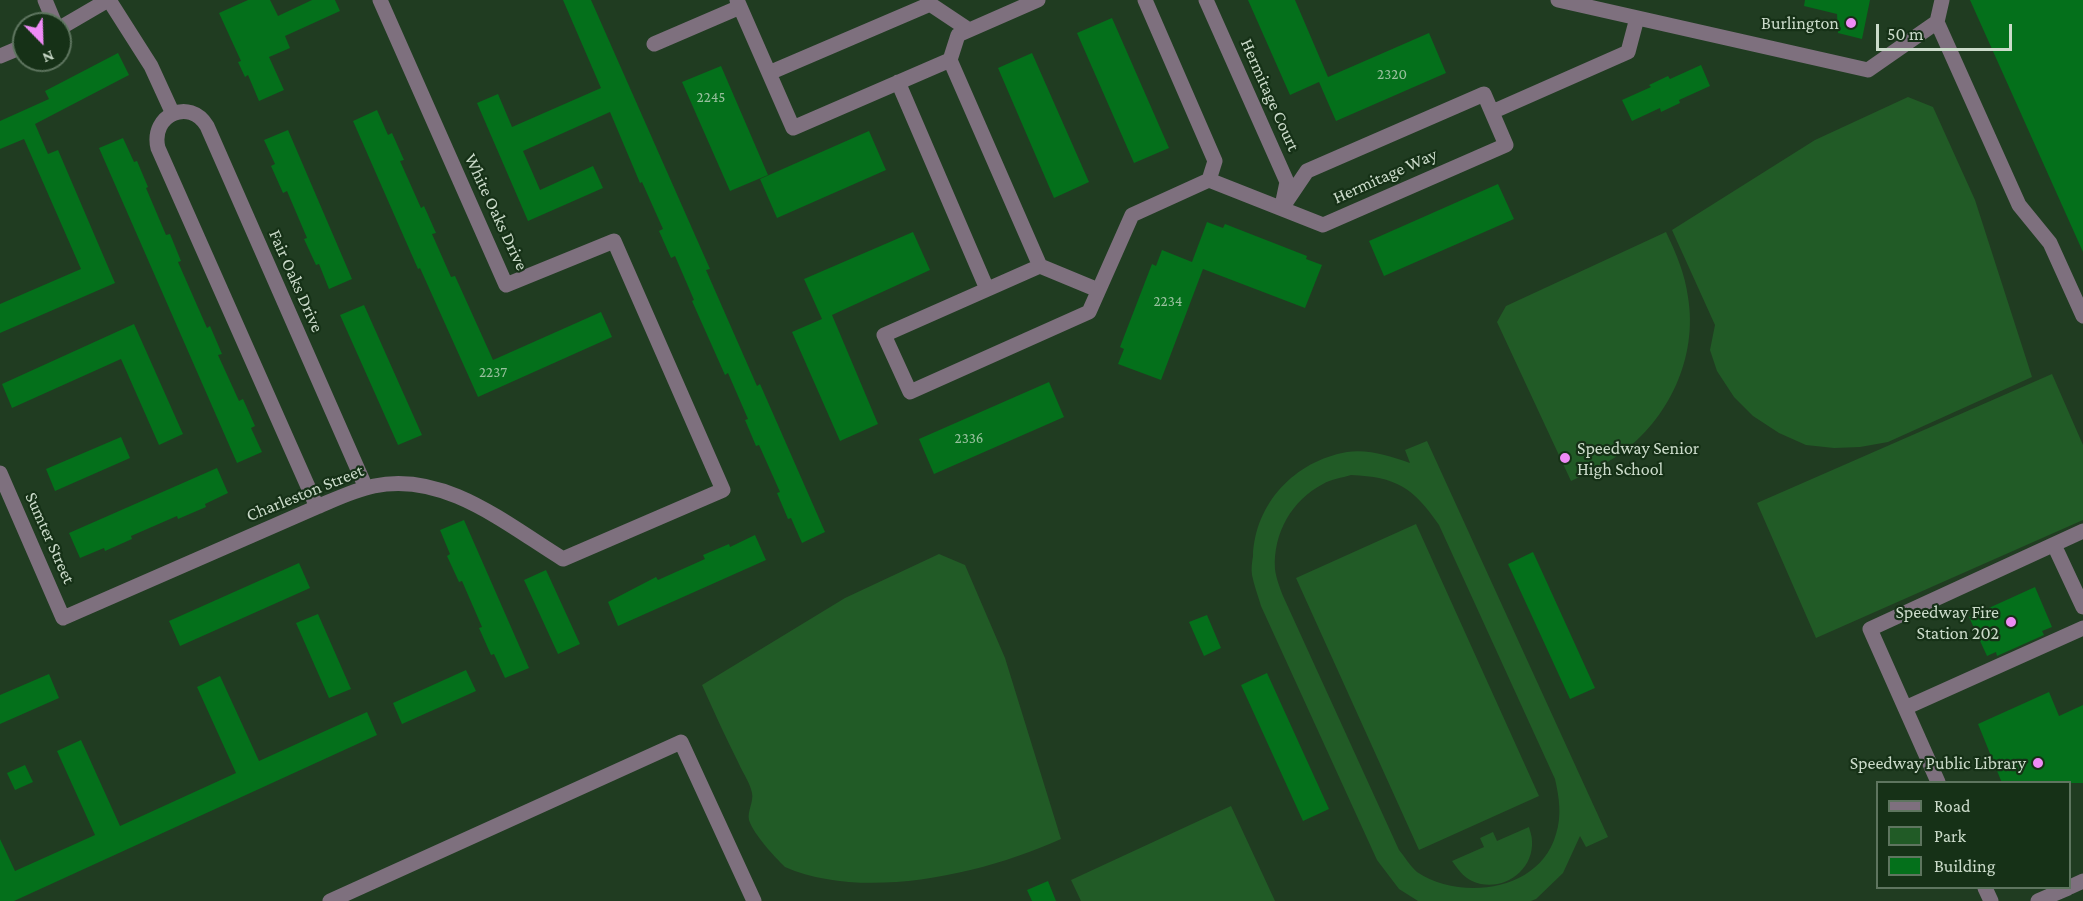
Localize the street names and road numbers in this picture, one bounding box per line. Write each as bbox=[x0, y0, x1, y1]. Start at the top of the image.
street label: Hermitage Court bbox=[1236, 35, 1304, 155]
street label: Hermitage Way bbox=[1330, 143, 1440, 209]
street label: White Oaks Drive bbox=[459, 150, 533, 274]
street label: Fair Oaks Drive bbox=[264, 226, 328, 336]
street label: Charleston Street bbox=[243, 460, 367, 526]
street label: Sumter Street bbox=[20, 489, 80, 587]

